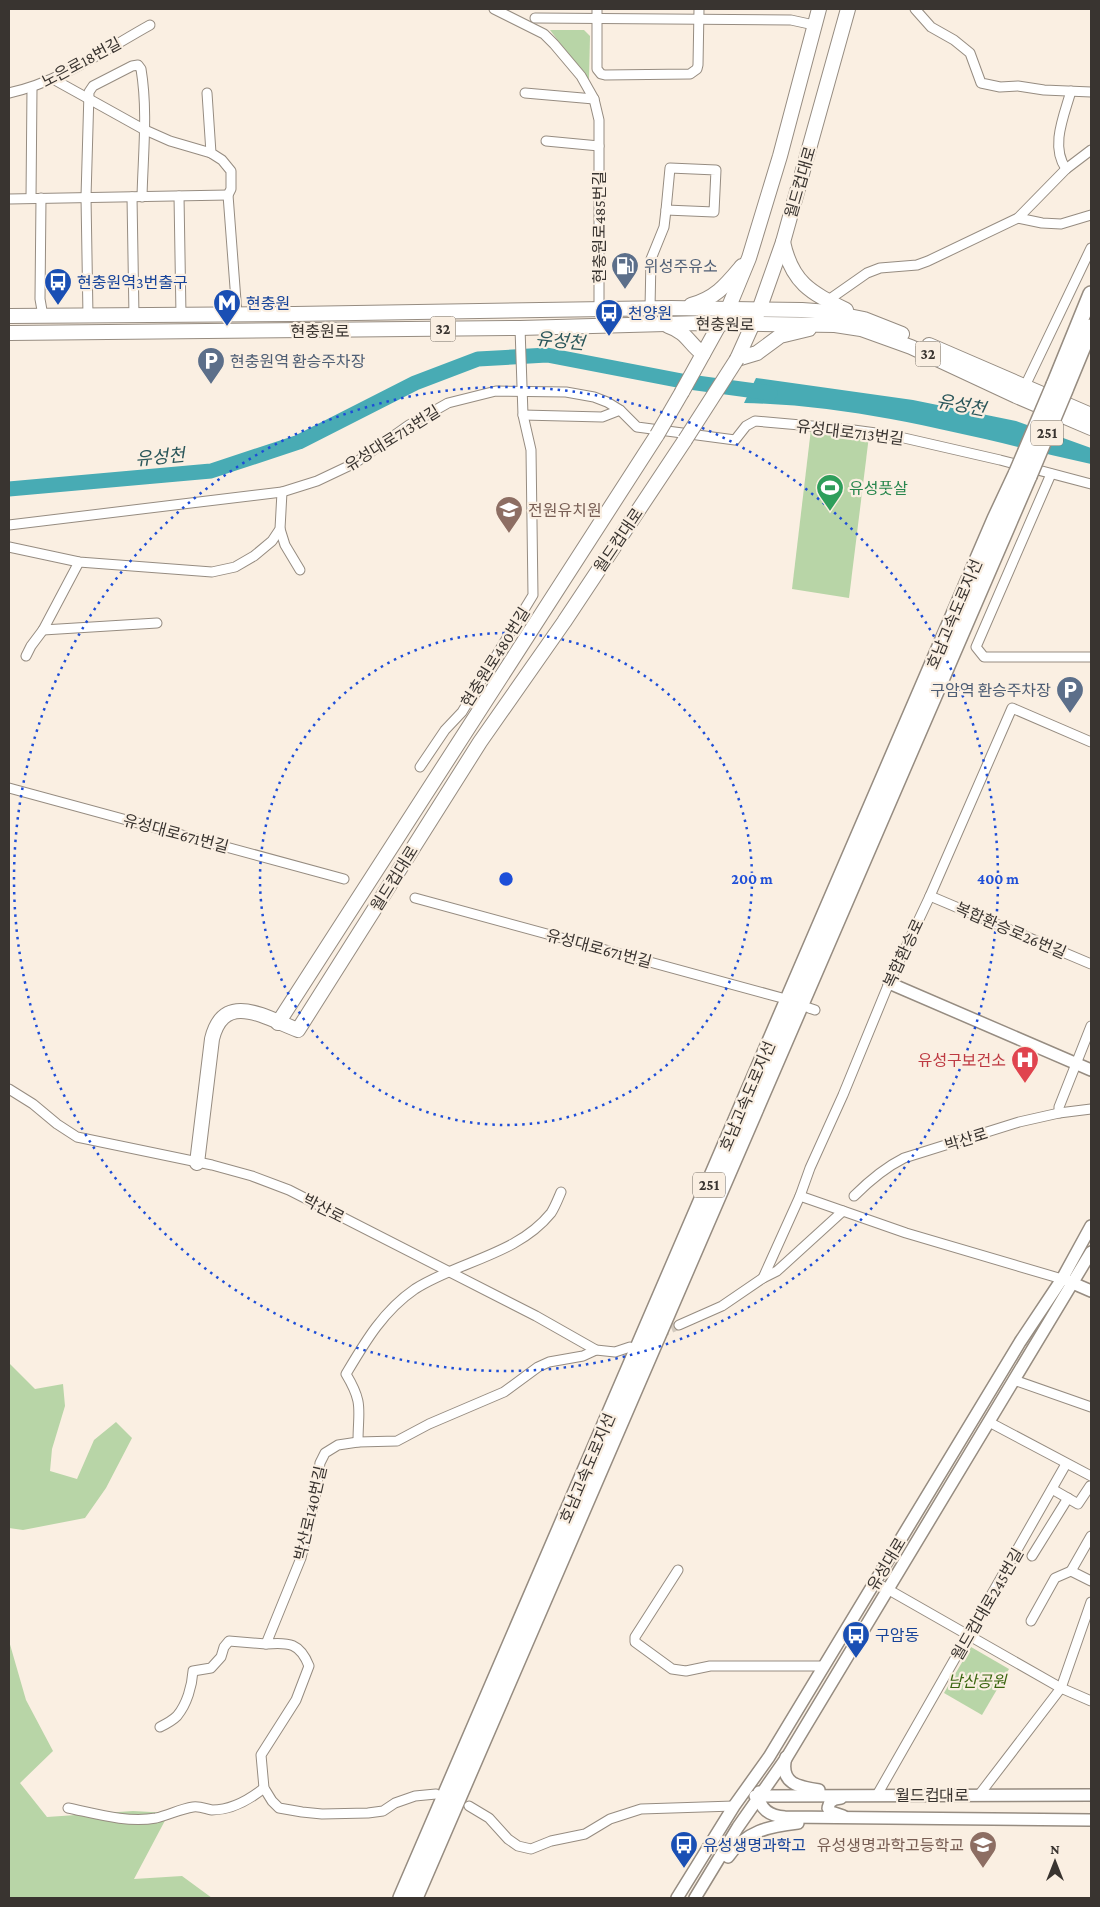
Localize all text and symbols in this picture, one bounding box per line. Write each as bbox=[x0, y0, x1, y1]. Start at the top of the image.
street label: 노은로18번길 bbox=[39, 34, 124, 90]
street label: 월드컵대로 bbox=[782, 144, 819, 220]
street label: 현충원로485번길 bbox=[591, 171, 608, 283]
fuel station icon: 위성주유소 bbox=[610, 251, 640, 290]
place label: 위성주유소 bbox=[644, 258, 718, 275]
bus stop icon: 현충원역3번출구 bbox=[43, 267, 73, 306]
place label: 현충원역3번출구 bbox=[77, 274, 188, 291]
metro station icon: 현충원 bbox=[212, 288, 242, 327]
place label: 현충원 bbox=[246, 295, 290, 312]
bus stop icon: 천양원 bbox=[594, 298, 624, 337]
place label: 천양원 bbox=[628, 305, 672, 322]
street label: 현충원로 bbox=[695, 315, 755, 334]
road number: 32 bbox=[430, 316, 456, 342]
street label: 현충원로 bbox=[291, 323, 350, 340]
water label: 유성천 bbox=[534, 328, 588, 354]
road number: 32 bbox=[916, 342, 940, 366]
parking icon: 현충원역 환승주차장 bbox=[196, 346, 226, 385]
place label: 현충원역 환승주차장 bbox=[230, 353, 366, 370]
water label: 유성천 bbox=[935, 390, 990, 420]
street label: 유성대로713번길 bbox=[342, 402, 443, 474]
street label: 유성대로713번길 bbox=[795, 417, 905, 448]
road number: 251 bbox=[1031, 420, 1063, 446]
water label: 유성천 bbox=[134, 445, 188, 469]
sports icon: 유성풋살 bbox=[815, 473, 845, 512]
place label: 유성풋살 bbox=[849, 480, 908, 497]
school or university icon: 전원유치원 bbox=[494, 495, 524, 534]
place label: 전원유치원 bbox=[528, 502, 602, 519]
street label: 월드컵대로 bbox=[591, 505, 646, 576]
street label: 호남고속도로지선 bbox=[924, 557, 985, 672]
street label: 현충원로480번길 bbox=[458, 604, 533, 710]
parking icon: 구암역 환승주차장 bbox=[1055, 675, 1085, 714]
place label: 구암역 환승주차장 bbox=[930, 682, 1051, 699]
street label: 유성대로671번길 bbox=[121, 811, 230, 856]
street label: 월드컵대로 bbox=[368, 842, 421, 914]
centre of rings bbox=[497, 870, 515, 888]
text: 200 m bbox=[731, 871, 773, 887]
text: 400 m bbox=[977, 871, 1019, 887]
street label: 복합환승로26번길 bbox=[953, 899, 1069, 961]
street label: 복합환승로 bbox=[880, 916, 927, 990]
street label: 유성대로671번길 bbox=[544, 926, 653, 971]
street label: 호남고속도로지선 bbox=[717, 1039, 778, 1154]
hospital icon: 유성구보건소 bbox=[1010, 1045, 1040, 1084]
place label: 유성구보건소 bbox=[918, 1052, 1006, 1069]
street label: 박산로 bbox=[943, 1125, 990, 1154]
road number: 251 bbox=[693, 1172, 725, 1198]
street label: 박산로 bbox=[300, 1191, 348, 1226]
street label: 호남고속도로지선 bbox=[557, 1411, 618, 1526]
street label: 박산로140번길 bbox=[291, 1464, 330, 1562]
street label: 유성대로 bbox=[864, 1534, 909, 1594]
street label: 월드컵대로245번길 bbox=[948, 1545, 1026, 1663]
bus stop icon: 구암동 bbox=[841, 1620, 871, 1659]
place label: 구암동 bbox=[875, 1627, 919, 1644]
park label: 남산공원 bbox=[948, 1673, 1008, 1690]
street label: 월드컵대로 bbox=[895, 1787, 969, 1804]
bus stop icon: 유성생명과학고 bbox=[669, 1830, 699, 1869]
school or university icon: 유성생명과학고등학교 bbox=[968, 1830, 998, 1869]
place label: 유성생명과학고 bbox=[703, 1837, 806, 1854]
place label: 유성생명과학고등학교 bbox=[817, 1837, 964, 1854]
north arrow bbox=[1030, 1837, 1080, 1887]
text: N bbox=[1050, 1841, 1060, 1857]

